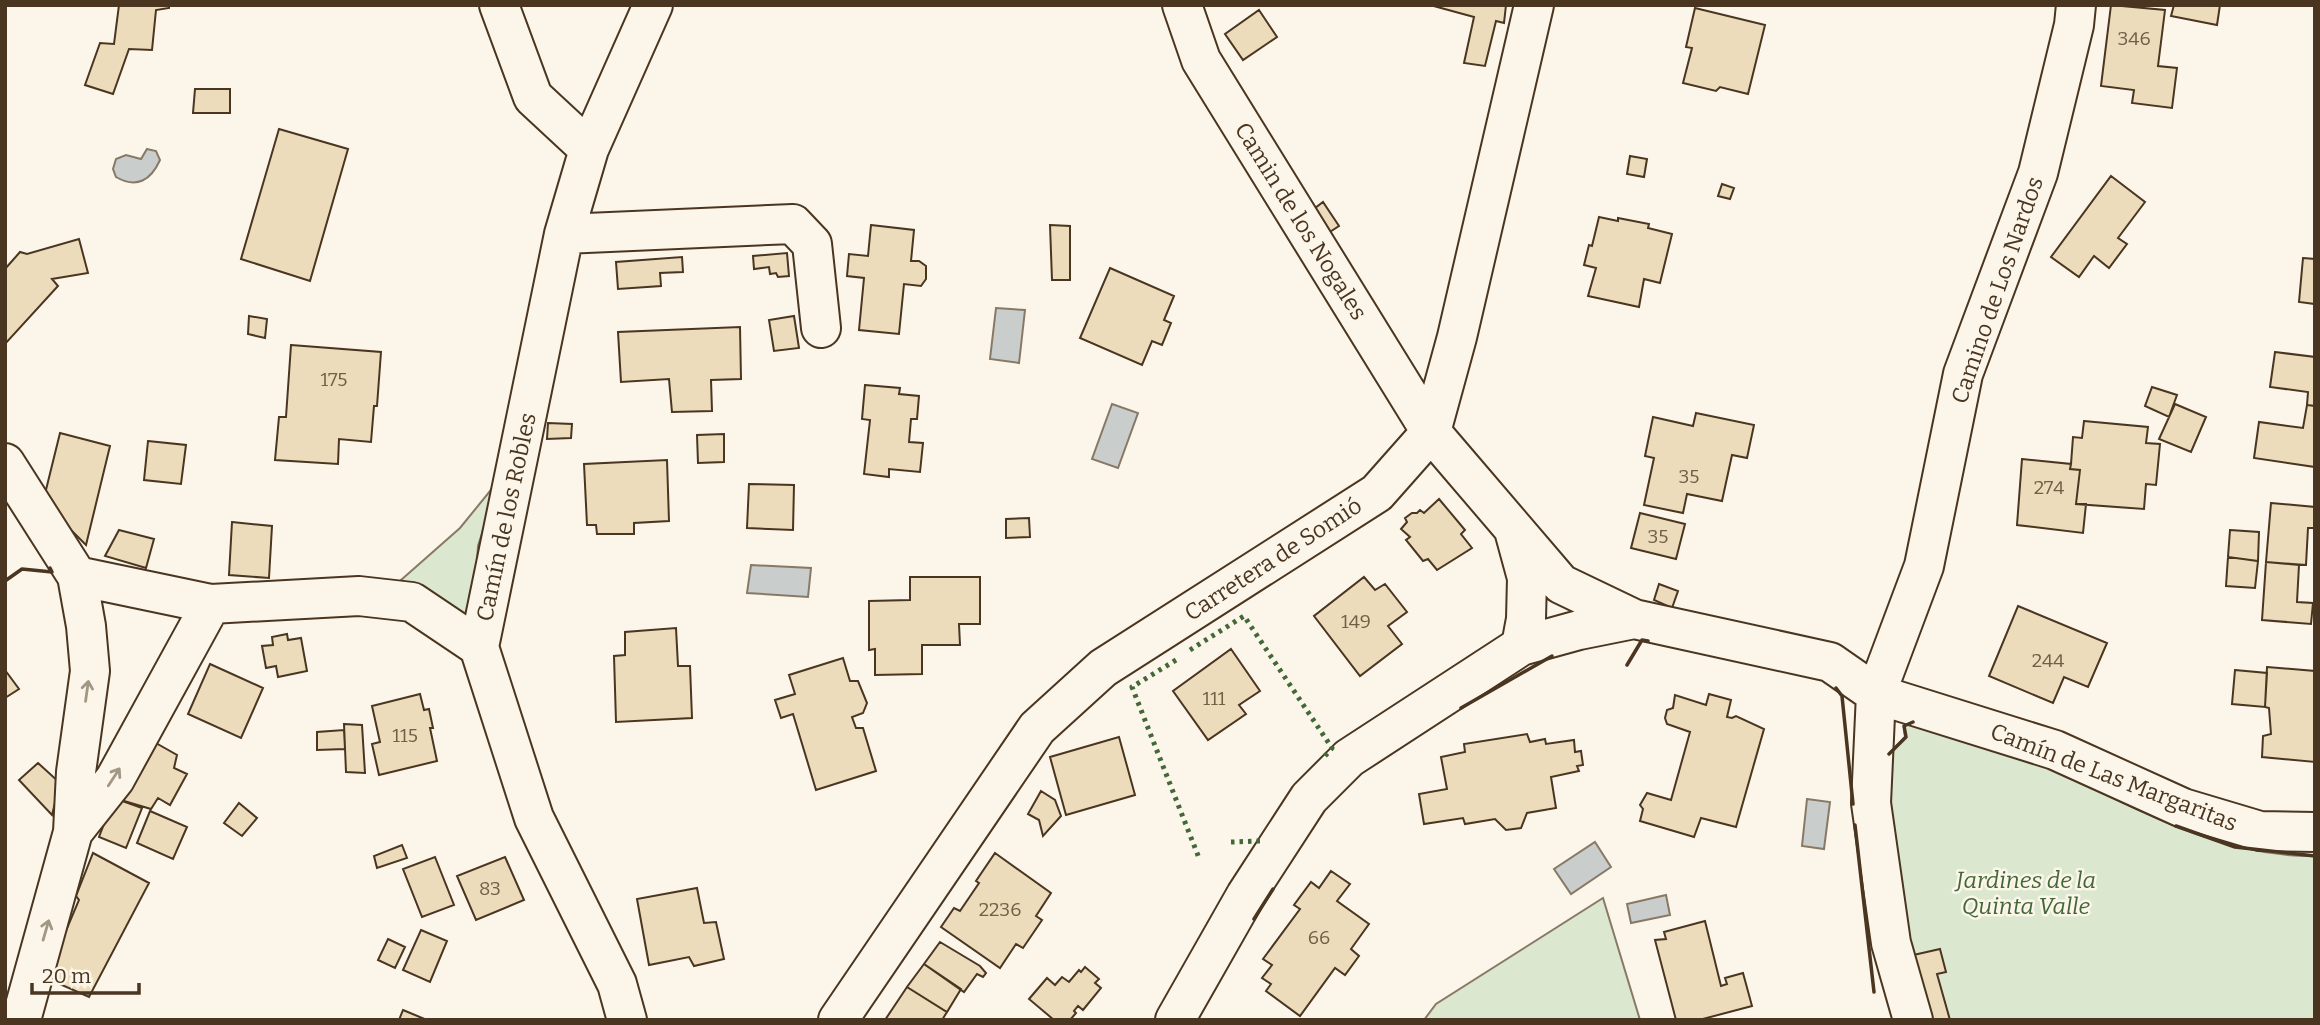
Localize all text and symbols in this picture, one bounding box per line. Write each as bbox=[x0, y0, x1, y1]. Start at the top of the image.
house number: 346 bbox=[2117, 27, 2151, 50]
street label: Camin de los Nogales bbox=[1229, 117, 1373, 325]
street label: Camino de Los Nardos bbox=[1945, 173, 2049, 407]
house number: 175 bbox=[321, 368, 347, 391]
street label: Camín de los Robles bbox=[470, 410, 542, 624]
house number: 35 bbox=[1679, 465, 1699, 488]
house number: 274 bbox=[2034, 476, 2064, 499]
street label: Carretera de Somió bbox=[1179, 491, 1367, 627]
house number: 35 bbox=[1648, 525, 1668, 548]
house number: 149 bbox=[1341, 610, 1371, 633]
house number: 244 bbox=[2032, 649, 2064, 672]
one-way arrow bbox=[81, 680, 94, 703]
house number: 111 bbox=[1202, 687, 1226, 710]
street label: Camín de Las Margaritas bbox=[1987, 717, 2241, 837]
house number: 115 bbox=[392, 724, 418, 747]
one-way arrow bbox=[108, 768, 122, 788]
park label: Jardines de la Quinta Valle bbox=[1954, 866, 2096, 920]
house number: 83 bbox=[479, 877, 501, 900]
house number: 2236 bbox=[979, 898, 1021, 921]
one-way arrow bbox=[40, 920, 53, 942]
house number: 66 bbox=[1308, 926, 1330, 949]
scale bar bbox=[32, 951, 138, 995]
text: 20 m bbox=[42, 963, 91, 989]

